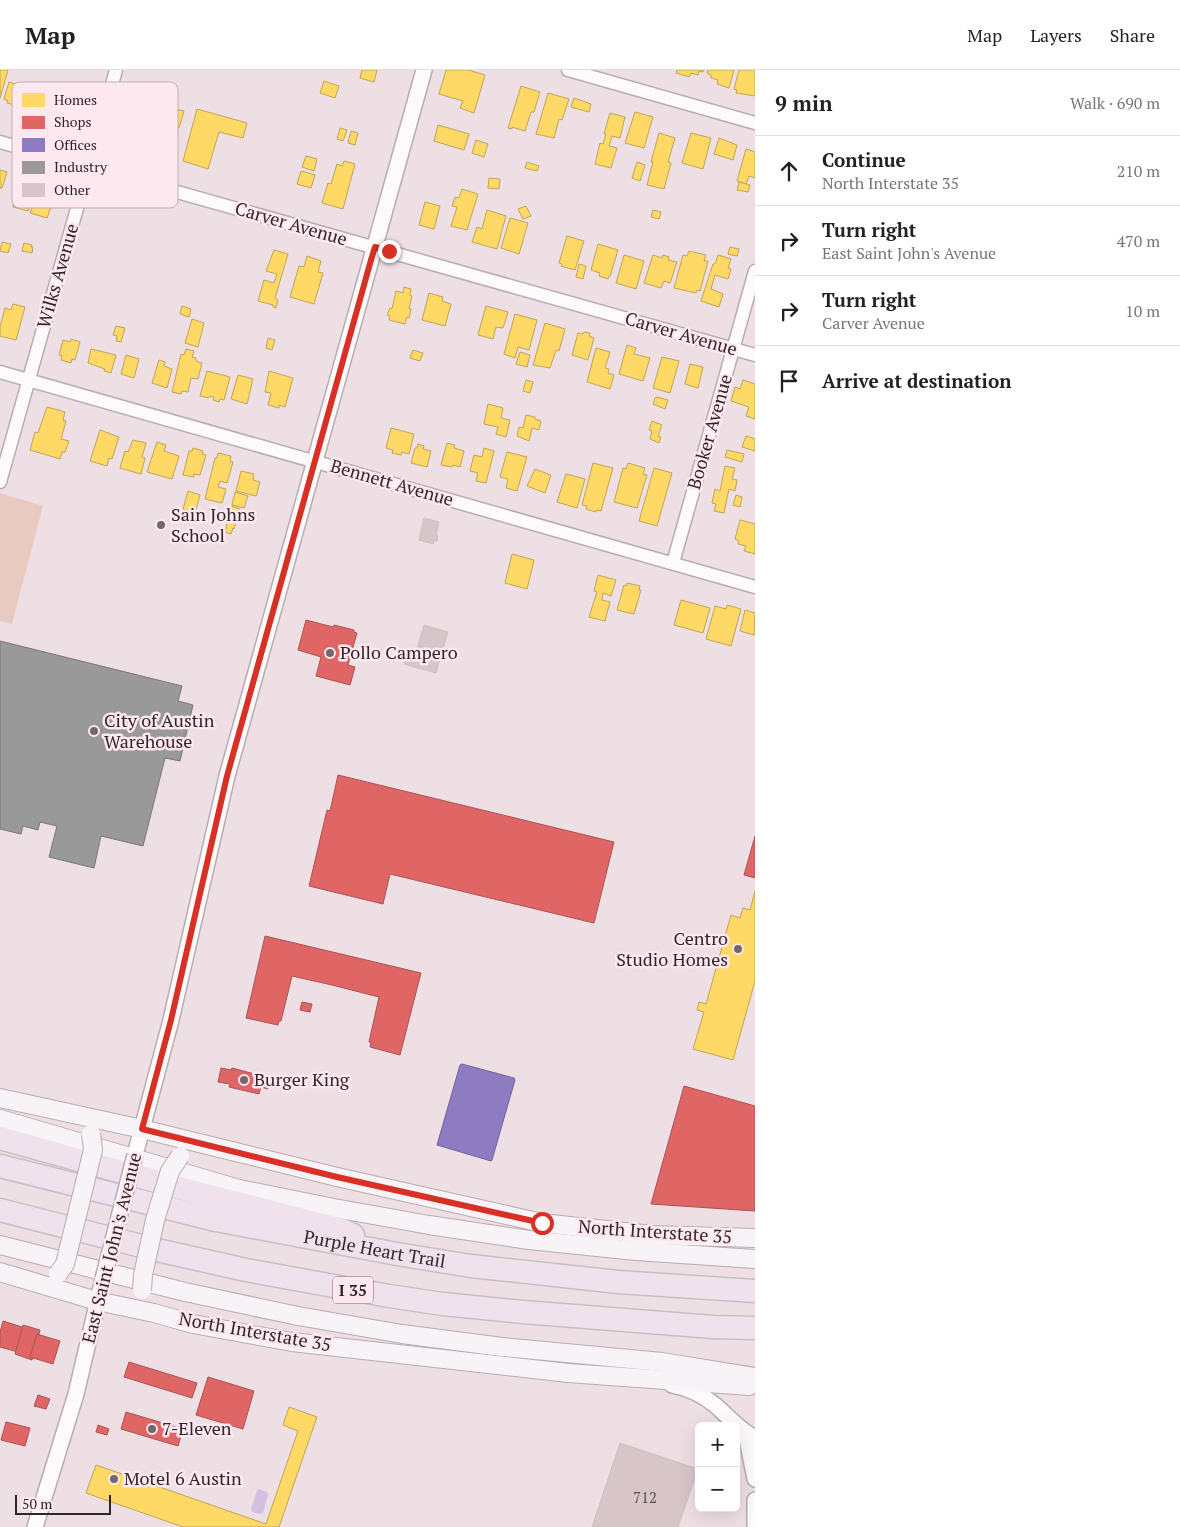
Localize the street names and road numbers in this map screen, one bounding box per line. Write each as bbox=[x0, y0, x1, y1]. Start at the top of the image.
street label: Carver Avenue bbox=[232, 196, 350, 251]
street label: Wilks Avenue bbox=[31, 221, 83, 331]
street label: Carver Avenue bbox=[622, 306, 740, 361]
street label: Booker Avenue bbox=[681, 371, 737, 492]
street label: Bennett Avenue bbox=[328, 453, 457, 511]
street label: East Saint John's Avenue bbox=[76, 1150, 146, 1346]
street label: North Interstate 35 bbox=[577, 1214, 733, 1248]
street label: Purple Heart Trail bbox=[302, 1224, 448, 1273]
road number: I 35 bbox=[333, 1276, 373, 1304]
street label: North Interstate 35 bbox=[177, 1306, 333, 1356]

